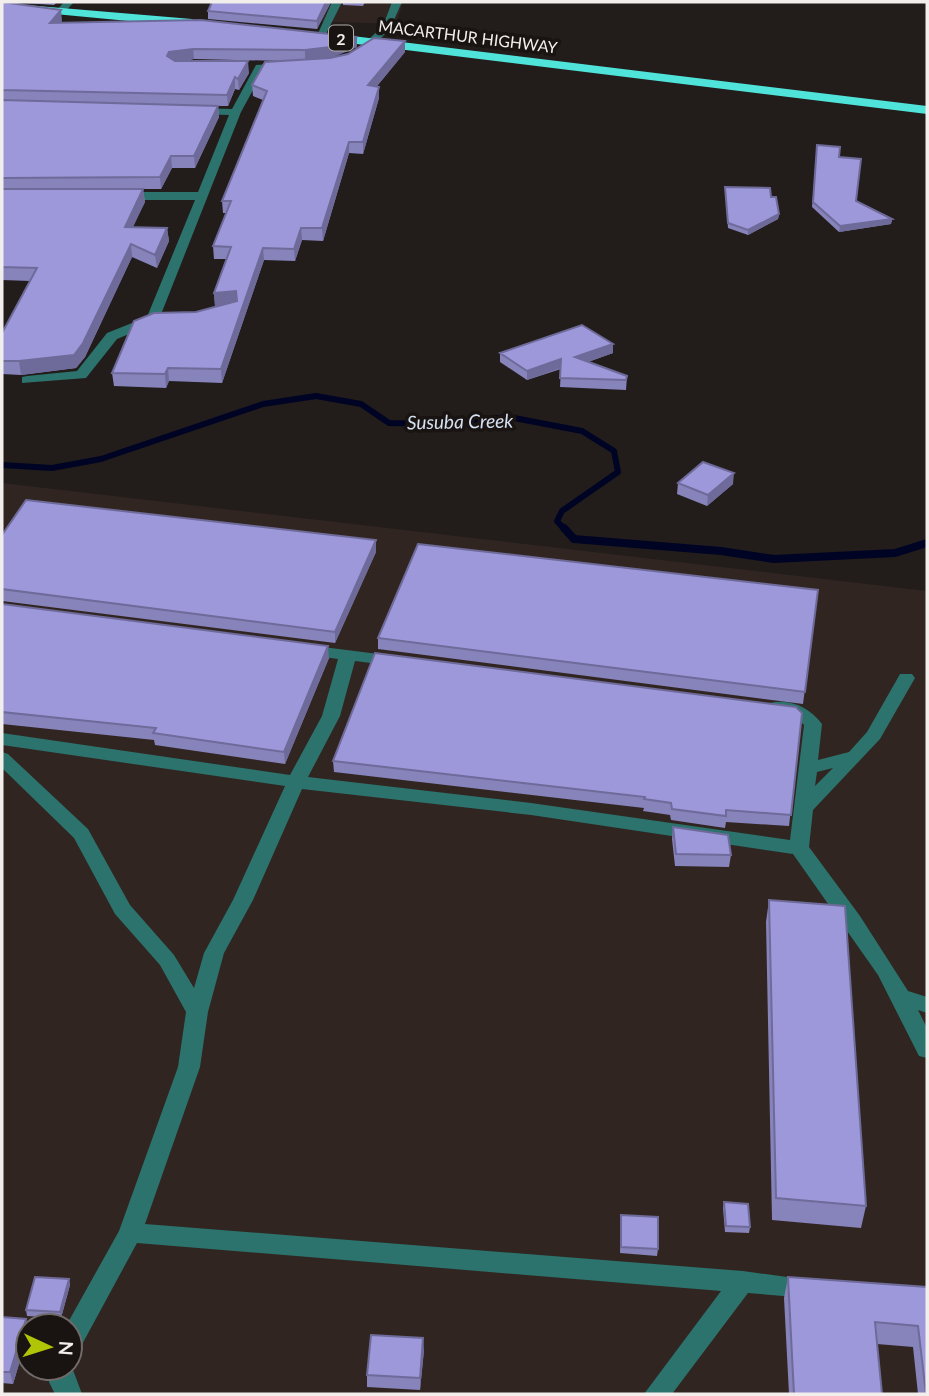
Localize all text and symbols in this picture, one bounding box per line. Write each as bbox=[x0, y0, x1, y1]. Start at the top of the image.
street label: MACARTHUR HIGHWAY bbox=[377, 16, 559, 56]
road number: 2 bbox=[329, 26, 353, 50]
water label: Susuba Creek bbox=[407, 409, 514, 433]
north arrow bbox=[14, 1312, 84, 1382]
text: N bbox=[54, 1340, 78, 1356]

